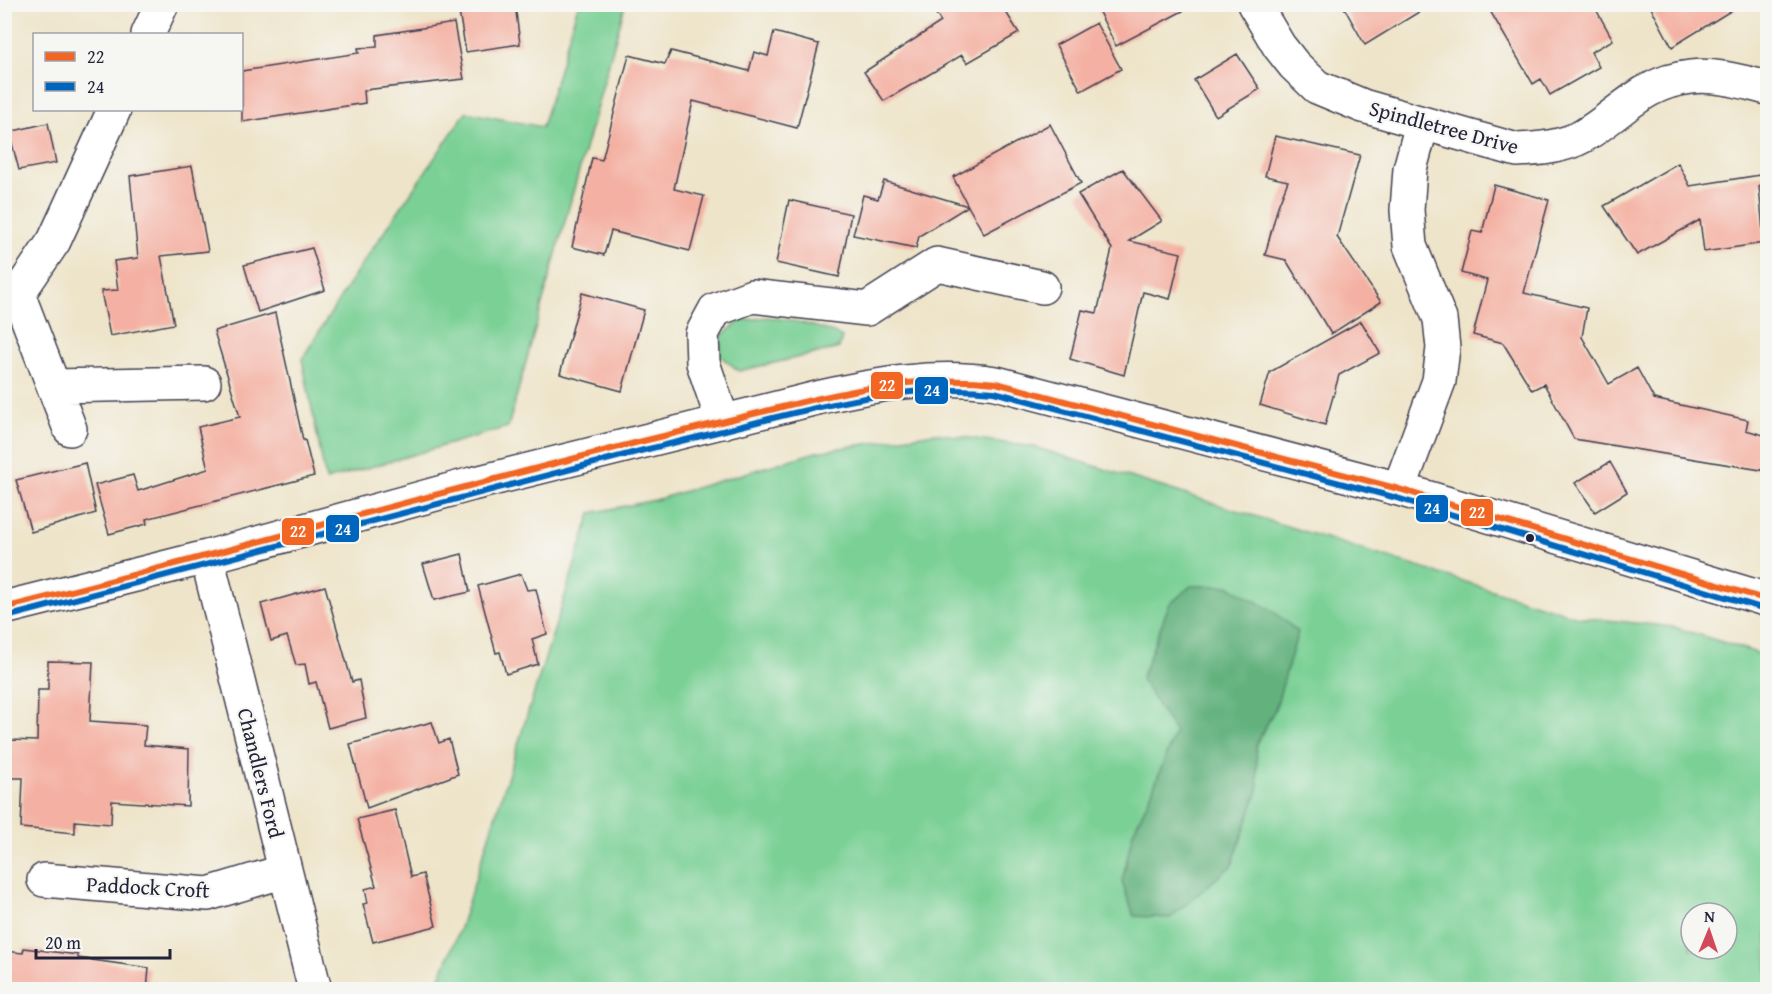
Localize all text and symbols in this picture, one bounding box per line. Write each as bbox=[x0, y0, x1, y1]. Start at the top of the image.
legend bbox=[33, 33, 243, 111]
text: 22 bbox=[87, 43, 104, 70]
text: 24 bbox=[87, 73, 104, 100]
street label: Spindletree Drive bbox=[1366, 92, 1522, 162]
line badge: 22 bbox=[870, 371, 904, 400]
text: 22 bbox=[879, 373, 895, 397]
line badge: 24 bbox=[914, 376, 949, 405]
text: 24 bbox=[924, 378, 940, 402]
line badge: 24 bbox=[1415, 494, 1449, 523]
text: 24 bbox=[1424, 496, 1440, 520]
line badge: 22 bbox=[1460, 498, 1494, 527]
text: 22 bbox=[1469, 500, 1485, 524]
line badge: 24 bbox=[325, 514, 360, 543]
line badge: 22 bbox=[281, 517, 315, 546]
text: 24 bbox=[335, 517, 351, 541]
text: 22 bbox=[290, 519, 306, 543]
unlabelled marker bbox=[1524, 532, 1536, 544]
street label: Chandlers Ford bbox=[230, 705, 292, 842]
street label: Paddock Croft bbox=[86, 868, 211, 906]
north arrow bbox=[1679, 901, 1739, 961]
text: N bbox=[1704, 904, 1716, 928]
scale bar bbox=[36, 922, 170, 960]
text: 20 m bbox=[45, 929, 81, 956]

